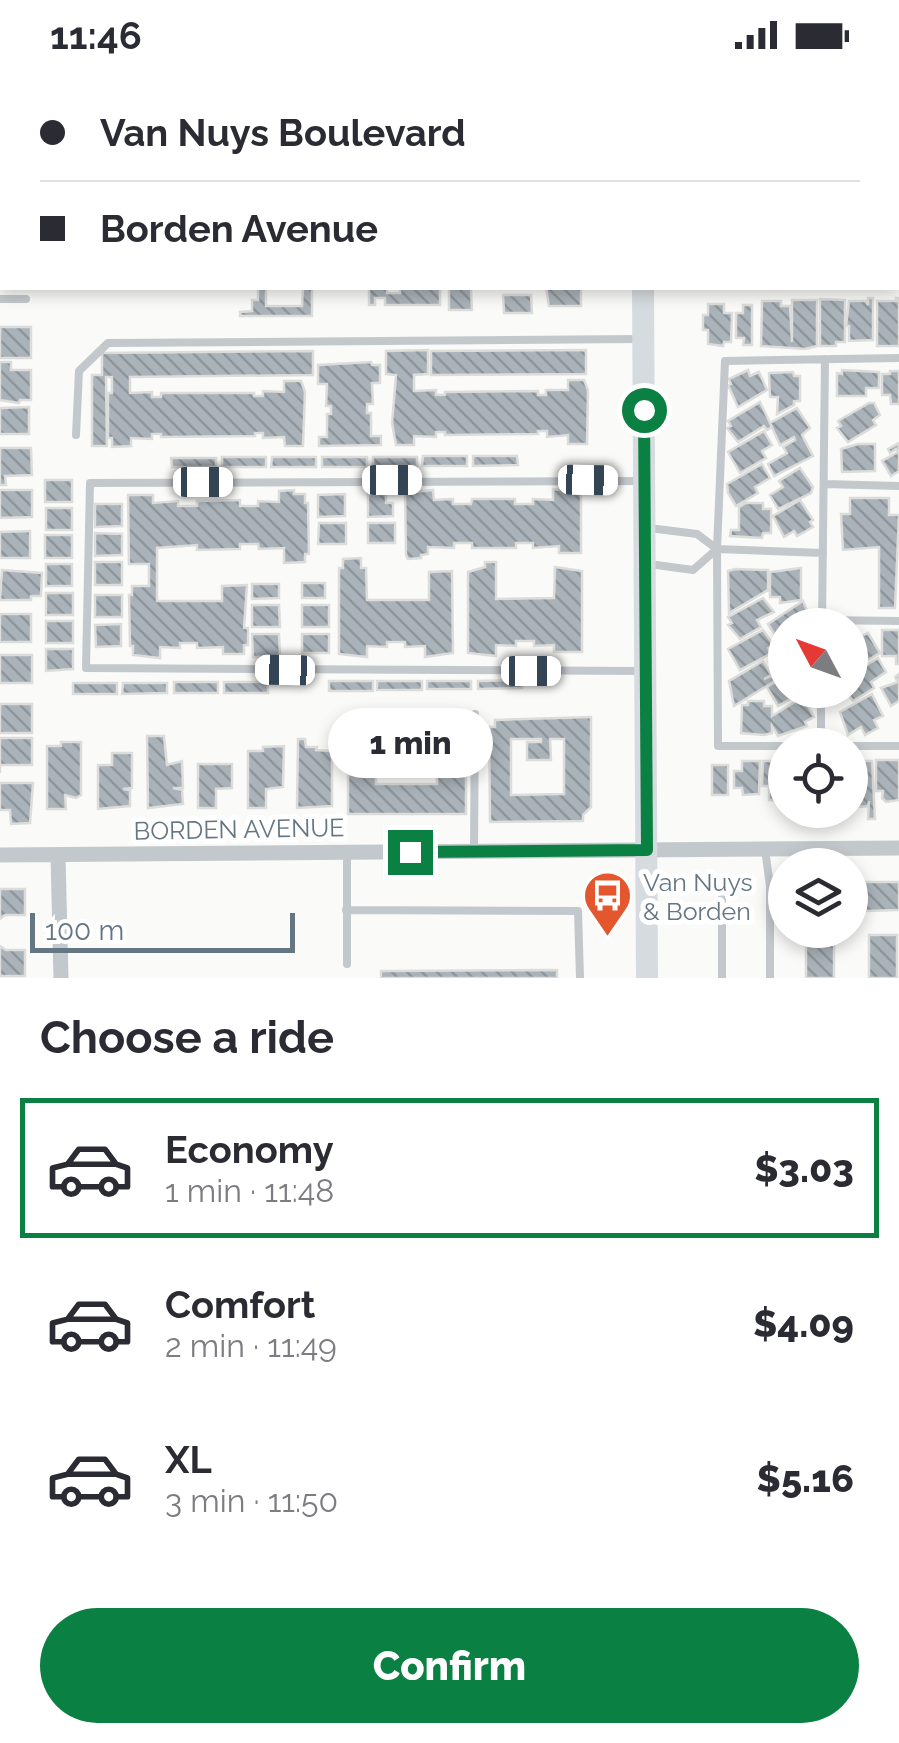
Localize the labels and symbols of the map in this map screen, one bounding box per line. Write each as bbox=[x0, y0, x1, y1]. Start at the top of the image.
route start bbox=[622, 388, 667, 433]
car bbox=[558, 464, 618, 496]
car bbox=[362, 465, 422, 495]
car bbox=[173, 467, 233, 497]
north arrow bbox=[768, 608, 868, 708]
car bbox=[255, 654, 315, 686]
car bbox=[501, 656, 561, 686]
callout: 1 min bbox=[328, 707, 492, 777]
street label: BORDEN AVENUE bbox=[133, 812, 345, 846]
route end bbox=[388, 830, 433, 875]
place label: Van Nuys & Borden bbox=[643, 867, 753, 926]
bus stop icon: Van Nuys & Borden bbox=[582, 870, 634, 938]
scale bar bbox=[30, 908, 295, 953]

